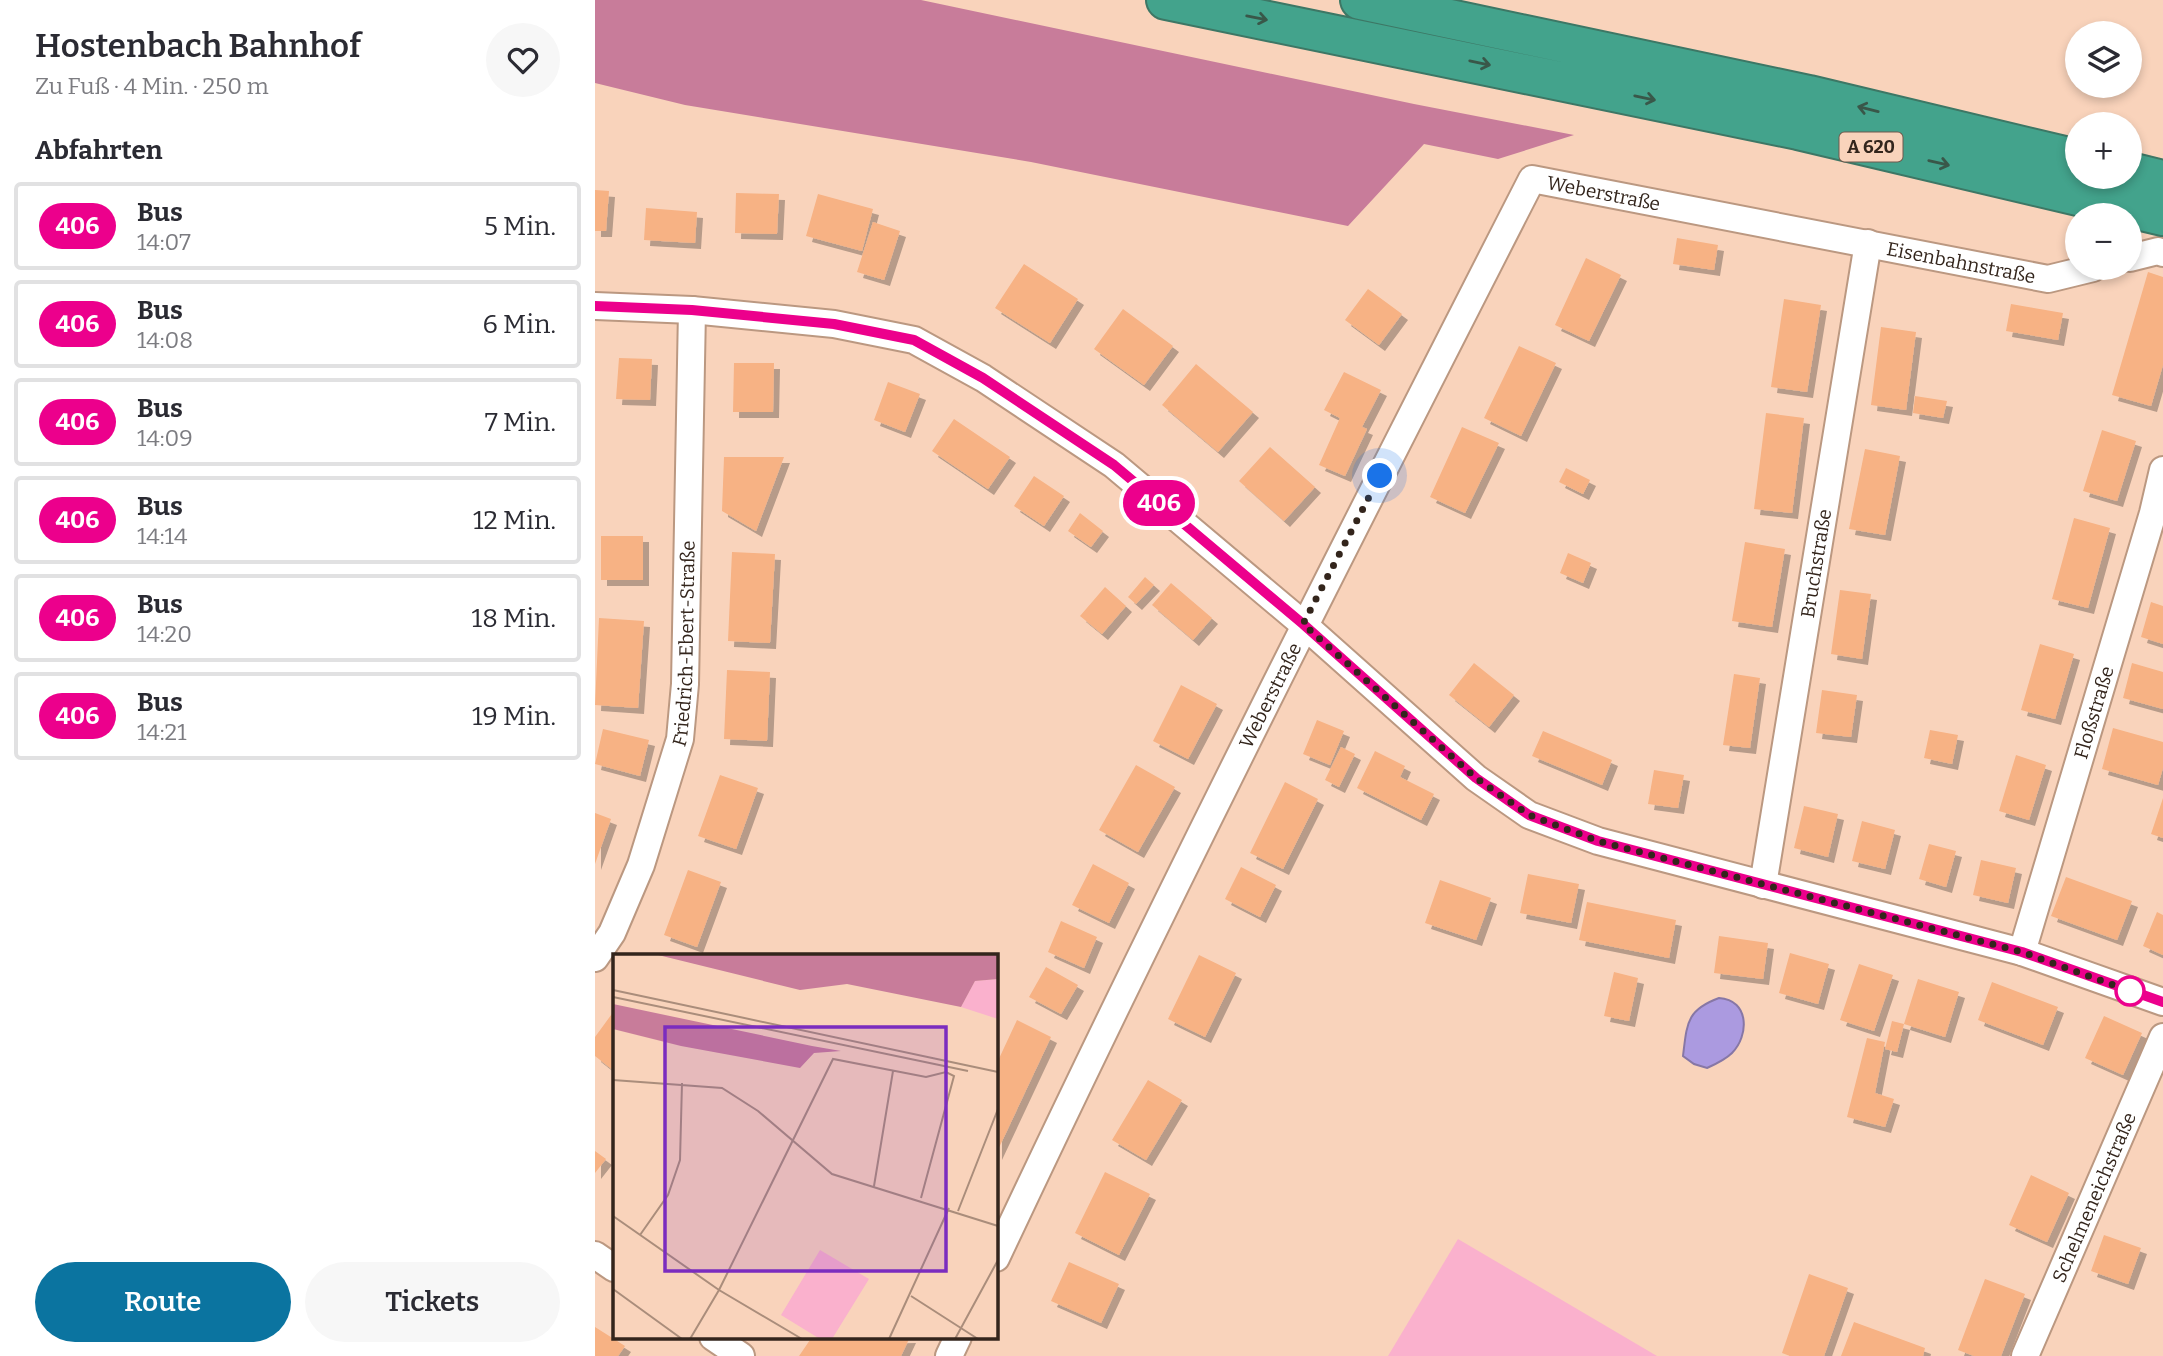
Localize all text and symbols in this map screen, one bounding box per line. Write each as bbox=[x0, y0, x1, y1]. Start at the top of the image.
one-way arrow bbox=[1245, 12, 1268, 25]
map controls bbox=[2065, 21, 2142, 280]
button: layers bbox=[2065, 21, 2142, 98]
button: heart bbox=[486, 23, 560, 97]
text: Hostenbach Bahnhof bbox=[35, 26, 361, 66]
one-way arrow bbox=[1468, 57, 1491, 71]
text: Zu Fuß · 4 Min. · 250 m bbox=[35, 72, 269, 100]
one-way arrow bbox=[1633, 91, 1656, 105]
one-way arrow bbox=[1857, 102, 1880, 115]
button: + bbox=[2065, 112, 2142, 189]
road number: A 620 bbox=[1839, 132, 1903, 162]
text: Abfahrten bbox=[35, 135, 162, 166]
one-way arrow bbox=[1927, 157, 1949, 170]
street label: Weberstraße bbox=[1545, 171, 1662, 215]
text: Bus bbox=[137, 197, 183, 228]
button: − bbox=[2065, 203, 2142, 280]
text: 5 Min. bbox=[484, 211, 556, 242]
text: 406 bbox=[55, 212, 100, 240]
text: 14:07 bbox=[137, 228, 191, 256]
street label: Eisenbahnstraße bbox=[1885, 237, 2037, 288]
text: Bus bbox=[137, 295, 183, 326]
text: 6 Min. bbox=[483, 309, 556, 340]
text: 406 bbox=[55, 310, 100, 338]
text: 14:08 bbox=[137, 326, 193, 354]
text: Bus bbox=[137, 393, 183, 424]
text: 7 Min. bbox=[485, 407, 556, 438]
text: 406 bbox=[55, 408, 100, 436]
text: 14:09 bbox=[137, 424, 193, 452]
your location bbox=[1362, 458, 1397, 493]
line badge: 406 bbox=[1119, 480, 1199, 526]
text: 406 bbox=[1137, 489, 1181, 517]
text: Bus bbox=[137, 491, 183, 522]
text: 12 Min. bbox=[473, 505, 556, 536]
text: 406 bbox=[55, 506, 100, 534]
street label: Bruchstraße bbox=[1795, 507, 1836, 619]
text: 14:14 bbox=[137, 522, 187, 550]
street label: Friedrich-Ebert-Straße bbox=[667, 540, 699, 749]
text: Bus bbox=[137, 589, 183, 620]
text: 18 Min. bbox=[472, 603, 556, 634]
text: 406 bbox=[55, 604, 100, 632]
text: 14:20 bbox=[137, 620, 192, 648]
street label: Weberstraße bbox=[1234, 639, 1306, 752]
street label: Floßstraße bbox=[2069, 663, 2118, 762]
text: Bus bbox=[137, 687, 183, 718]
text: 19 Min. bbox=[472, 701, 556, 732]
text: 406 bbox=[55, 702, 100, 730]
text: 14:21 bbox=[137, 718, 186, 746]
inset map bbox=[613, 954, 997, 1338]
unlabelled marker bbox=[2115, 976, 2145, 1006]
street label: Schelmeneichstraße bbox=[2047, 1109, 2141, 1286]
button: Route bbox=[35, 1262, 291, 1342]
button: Tickets bbox=[305, 1262, 560, 1342]

